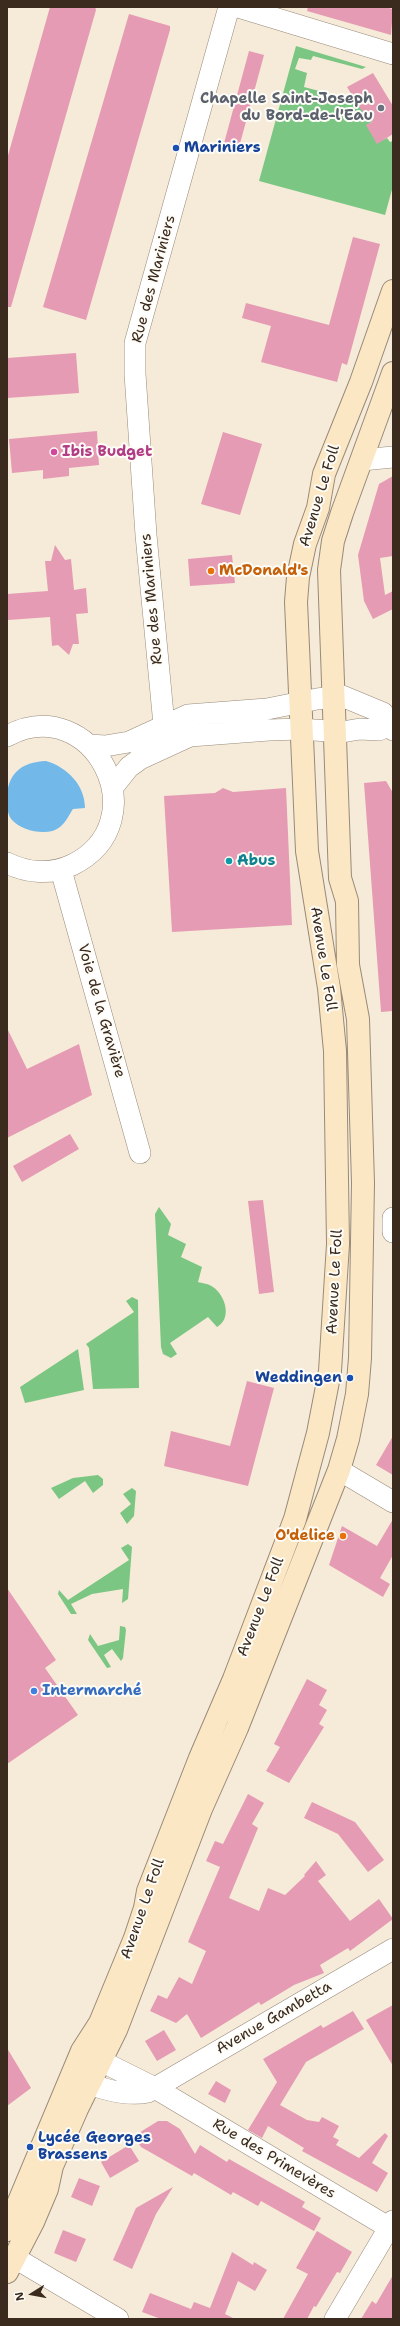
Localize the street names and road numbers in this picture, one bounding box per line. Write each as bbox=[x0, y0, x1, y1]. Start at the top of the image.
street label: Rue des Mariniers bbox=[128, 213, 180, 345]
street label: Avenue Le Foll bbox=[296, 443, 344, 549]
street label: Rue des Mariniers bbox=[137, 533, 167, 665]
street label: Avenue Le Foll bbox=[306, 906, 340, 1012]
street label: Voie de la Gravière bbox=[73, 942, 129, 1080]
street label: Avenue Le Foll bbox=[323, 1229, 347, 1335]
street label: Avenue Le Foll bbox=[234, 1555, 288, 1659]
street label: Avenue Le Foll bbox=[117, 1856, 169, 1962]
street label: Avenue Gambetta bbox=[213, 1978, 335, 2058]
street label: Rue des Primevères bbox=[209, 2115, 339, 2203]

